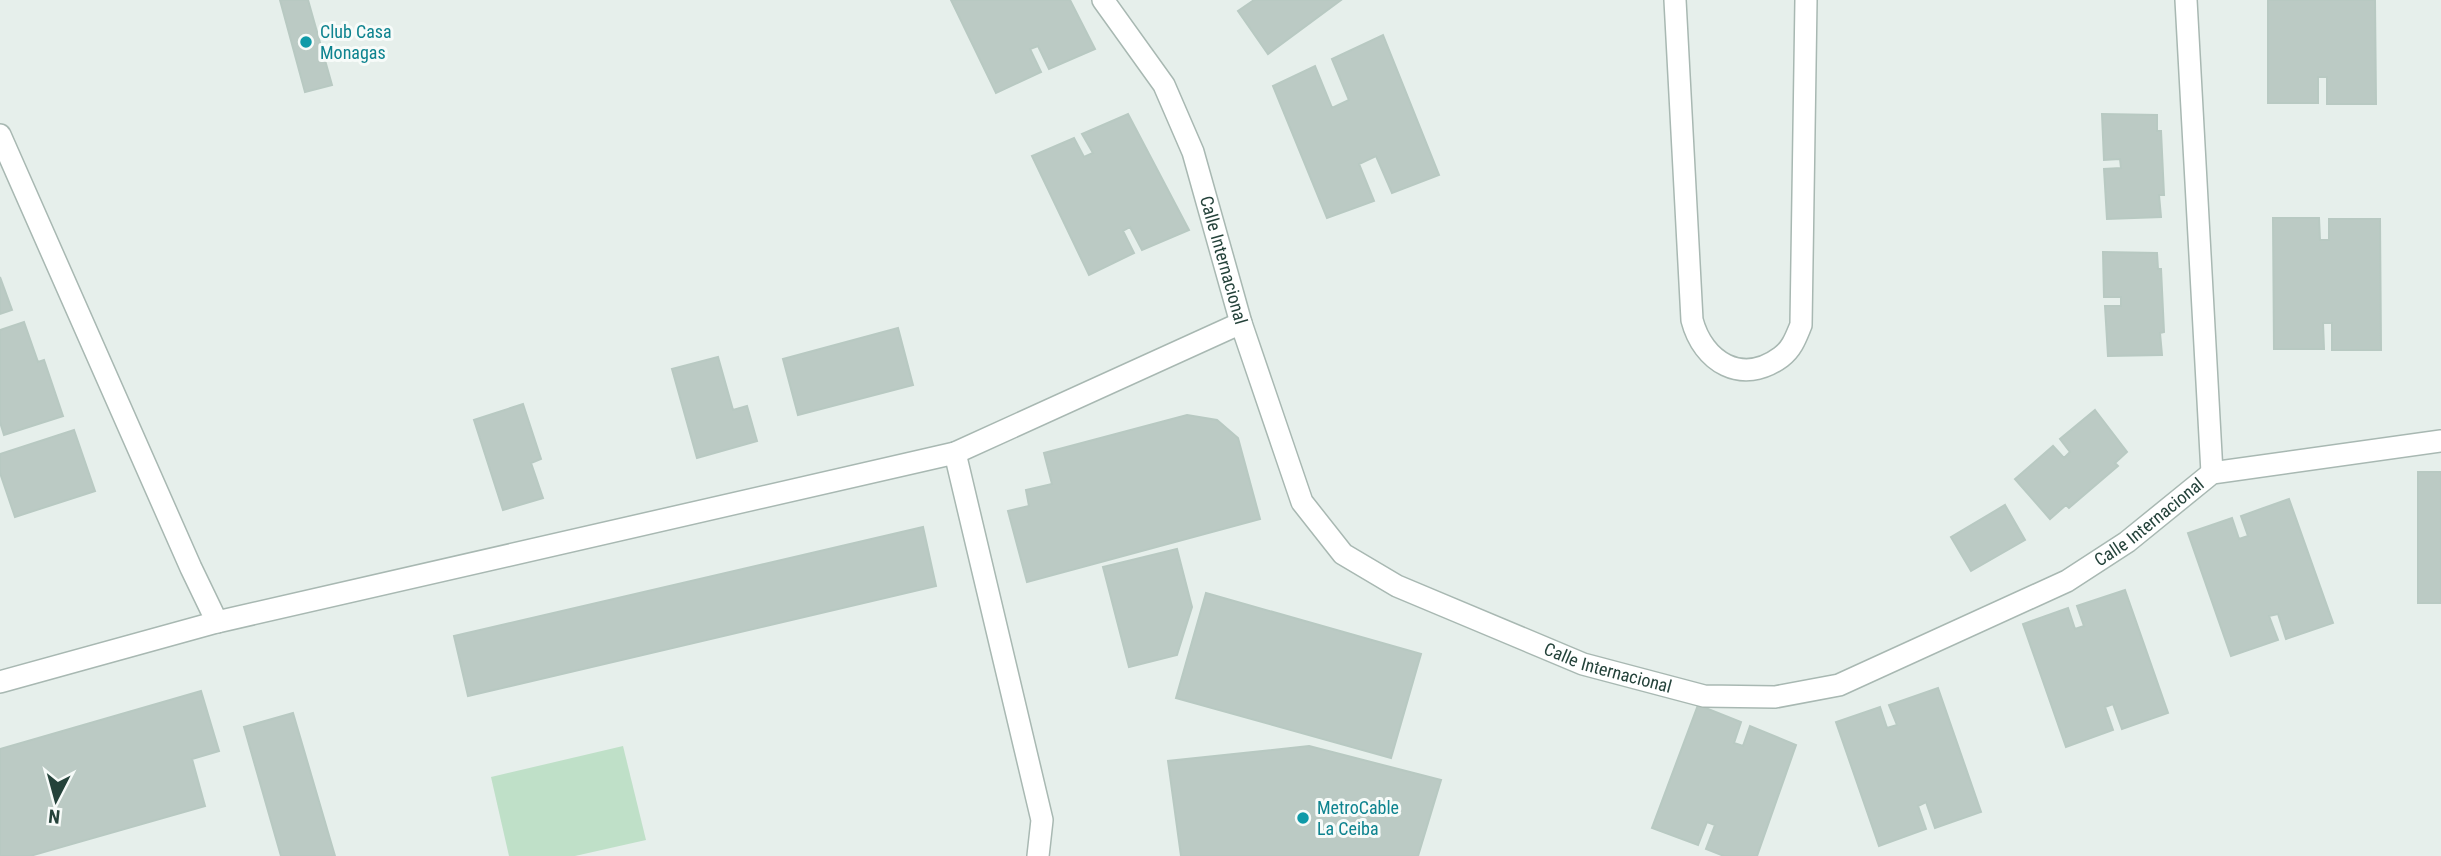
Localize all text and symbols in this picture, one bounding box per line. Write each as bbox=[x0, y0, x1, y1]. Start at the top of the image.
place label: Club Casa Monagas bbox=[320, 21, 392, 63]
marker: Club Casa Monagas bbox=[298, 34, 314, 50]
street label: Calle Internacional bbox=[1196, 193, 1252, 327]
street label: Calle Internacional bbox=[2090, 473, 2208, 570]
street label: Calle Internacional bbox=[1541, 638, 1674, 697]
north arrow bbox=[21, 765, 91, 835]
place label: MetroCable La Ceiba bbox=[1317, 797, 1399, 839]
text: N bbox=[47, 804, 61, 828]
marker: MetroCable La Ceiba bbox=[1295, 810, 1311, 826]

